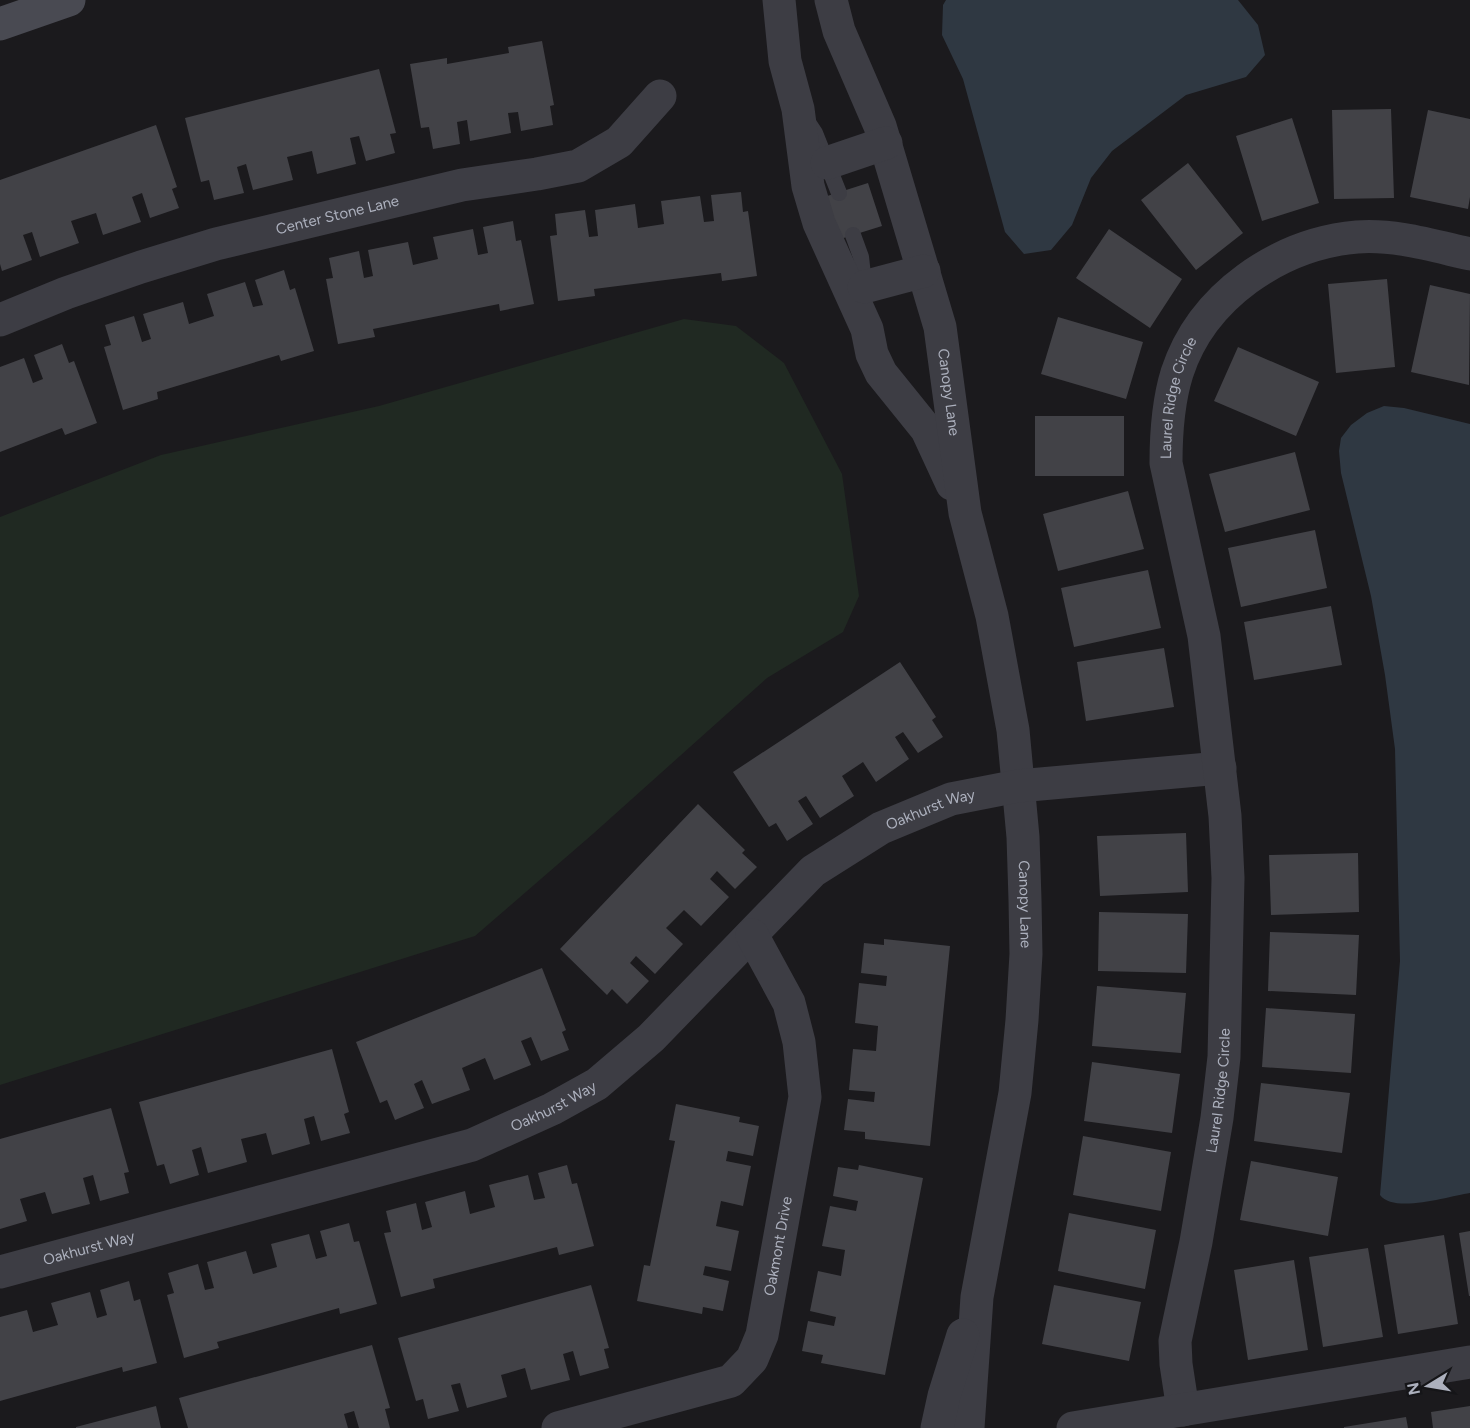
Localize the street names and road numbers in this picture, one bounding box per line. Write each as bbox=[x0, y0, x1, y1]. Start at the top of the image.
street label: Center Stone Lane bbox=[274, 191, 401, 238]
street label: Laurel Ridge Circle bbox=[1157, 334, 1201, 459]
street label: Canopy Lane bbox=[934, 347, 964, 437]
street label: Oakhurst Way bbox=[883, 786, 977, 834]
street label: Canopy Lane bbox=[1015, 860, 1035, 948]
street label: Laurel Ridge Circle bbox=[1202, 1028, 1234, 1154]
street label: Oakhurst Way bbox=[508, 1077, 600, 1135]
street label: Oakmont Drive bbox=[760, 1195, 796, 1297]
street label: Oakhurst Way bbox=[41, 1227, 137, 1269]

